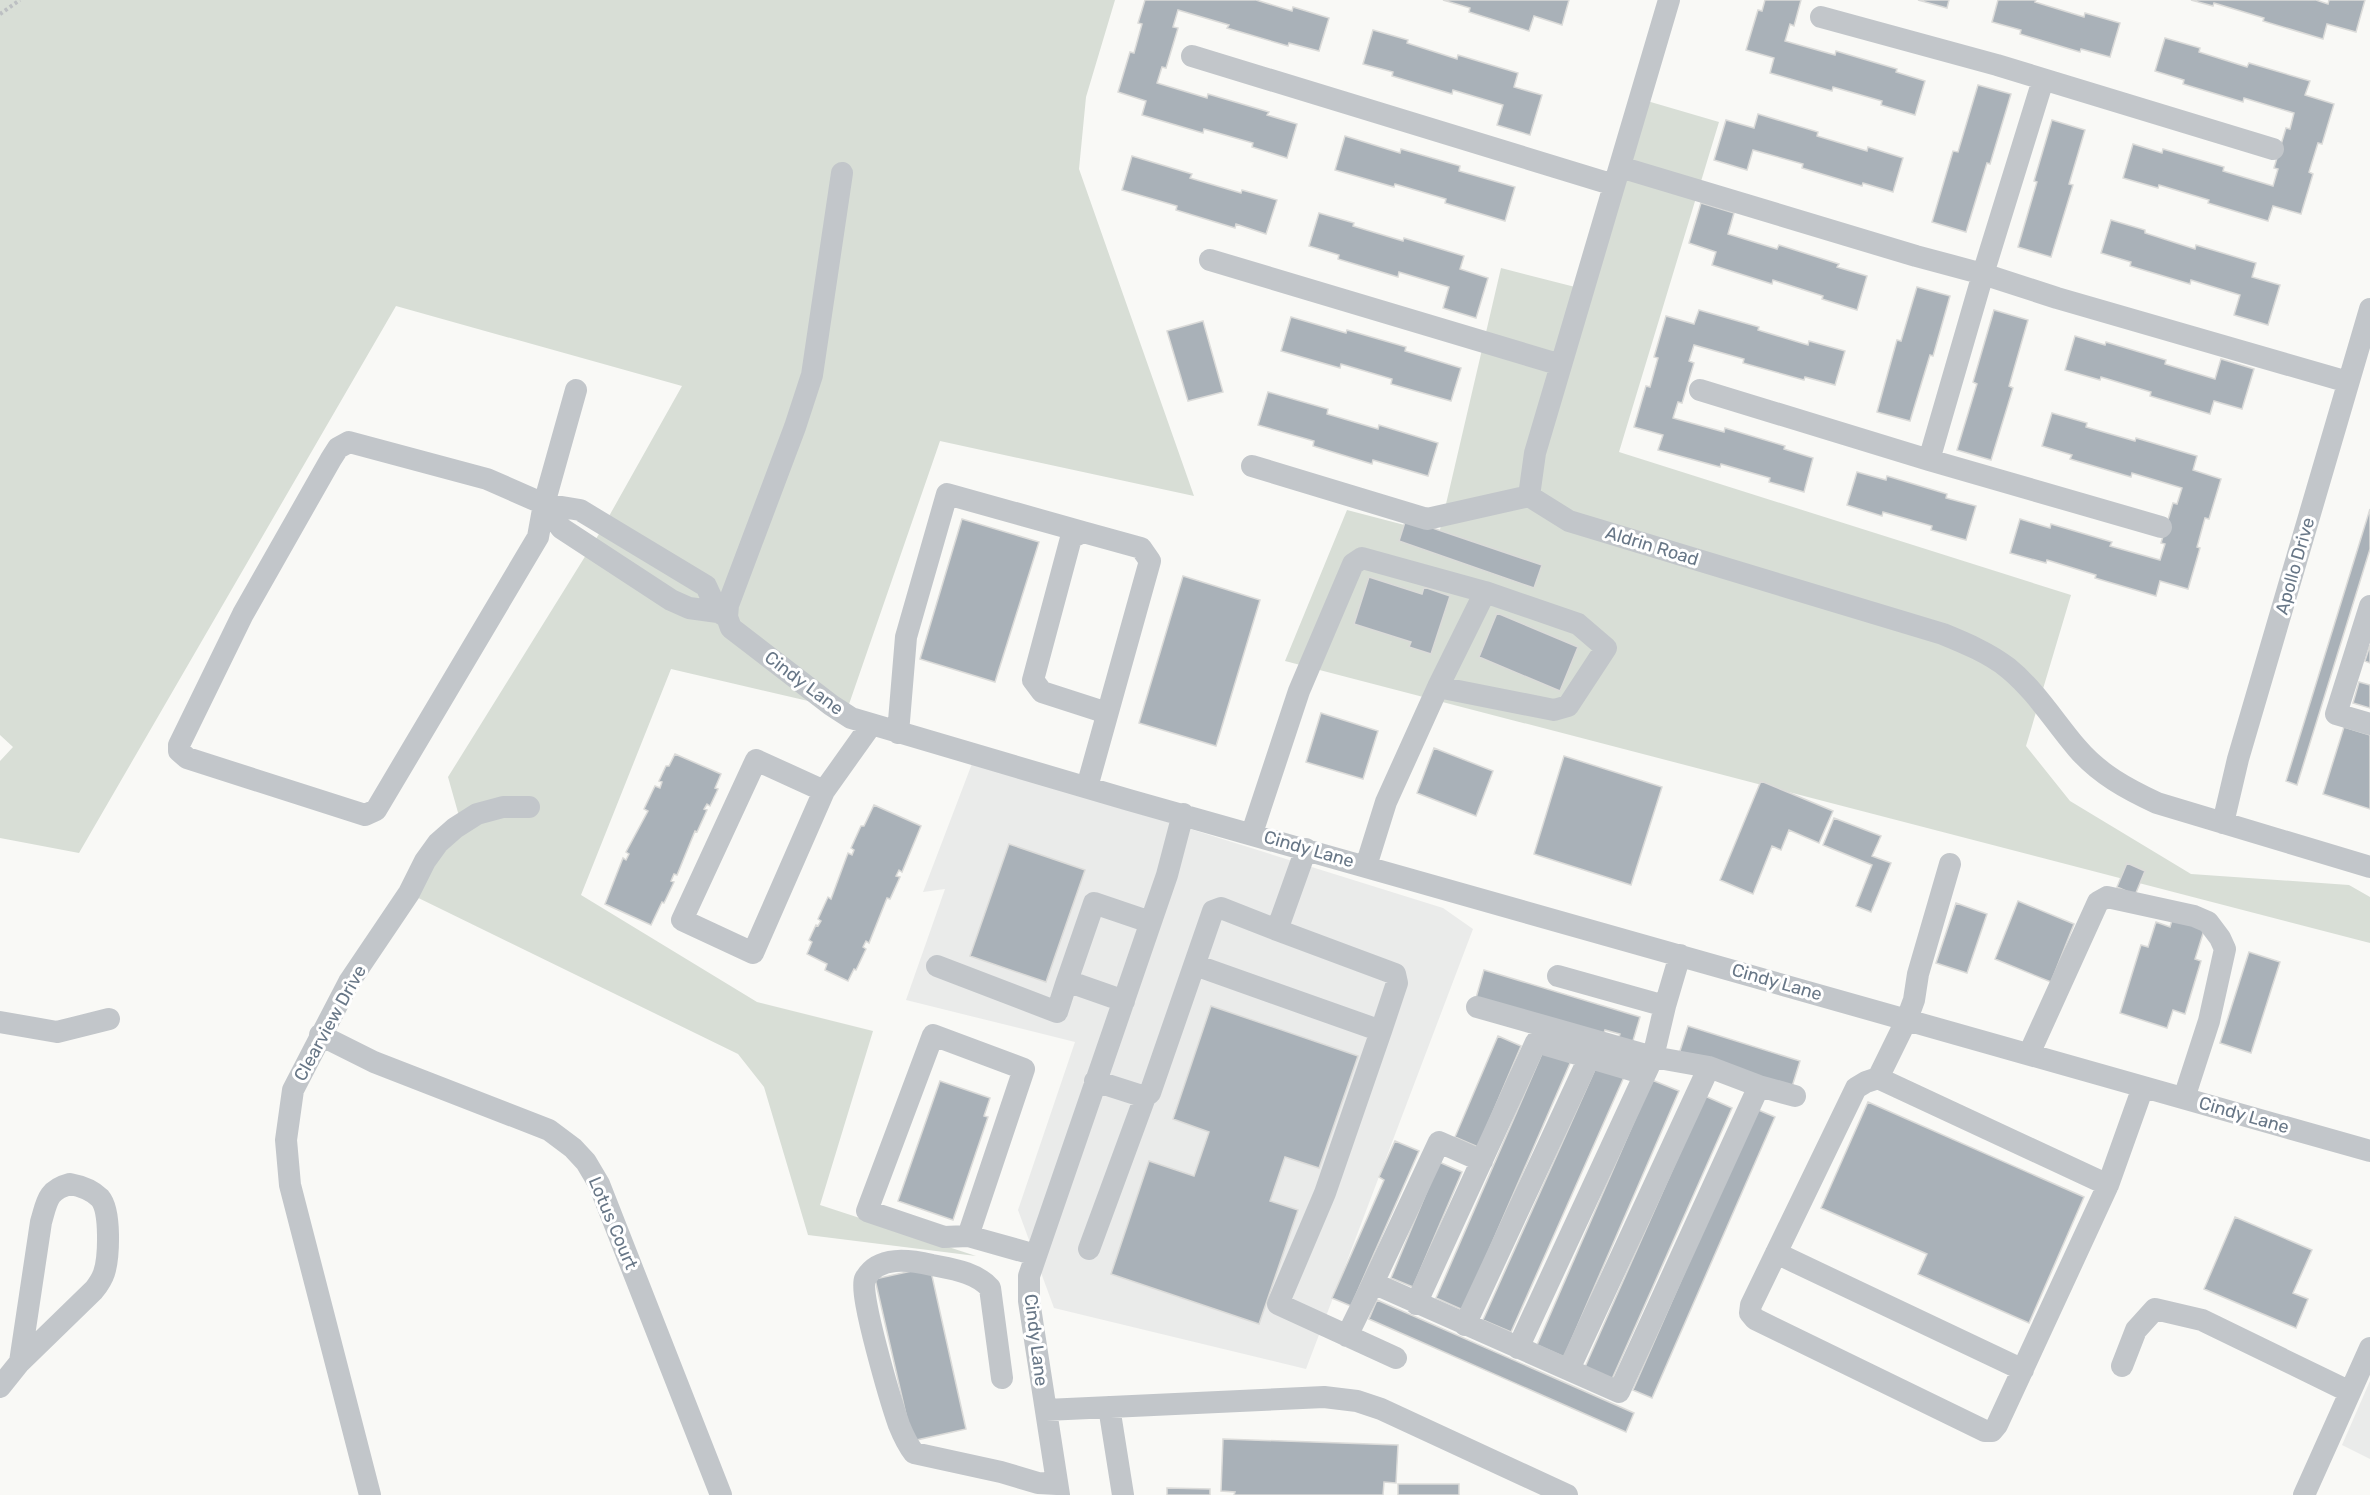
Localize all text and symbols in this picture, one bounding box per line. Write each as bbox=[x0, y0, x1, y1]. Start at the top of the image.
street label: Apollo Drive bbox=[2271, 515, 2319, 617]
street label: Aldrin Road bbox=[1603, 521, 1701, 571]
street label: Cindy Lane bbox=[760, 646, 848, 720]
street label: Cindy Lane bbox=[1261, 826, 1357, 872]
street label: Cindy Lane bbox=[1729, 959, 1825, 1005]
street label: Clearview Drive bbox=[289, 961, 371, 1085]
street label: Cindy Lane bbox=[2196, 1092, 2292, 1138]
street label: Lotus Court bbox=[584, 1173, 642, 1273]
street label: Cindy Lane bbox=[1019, 1293, 1053, 1387]

